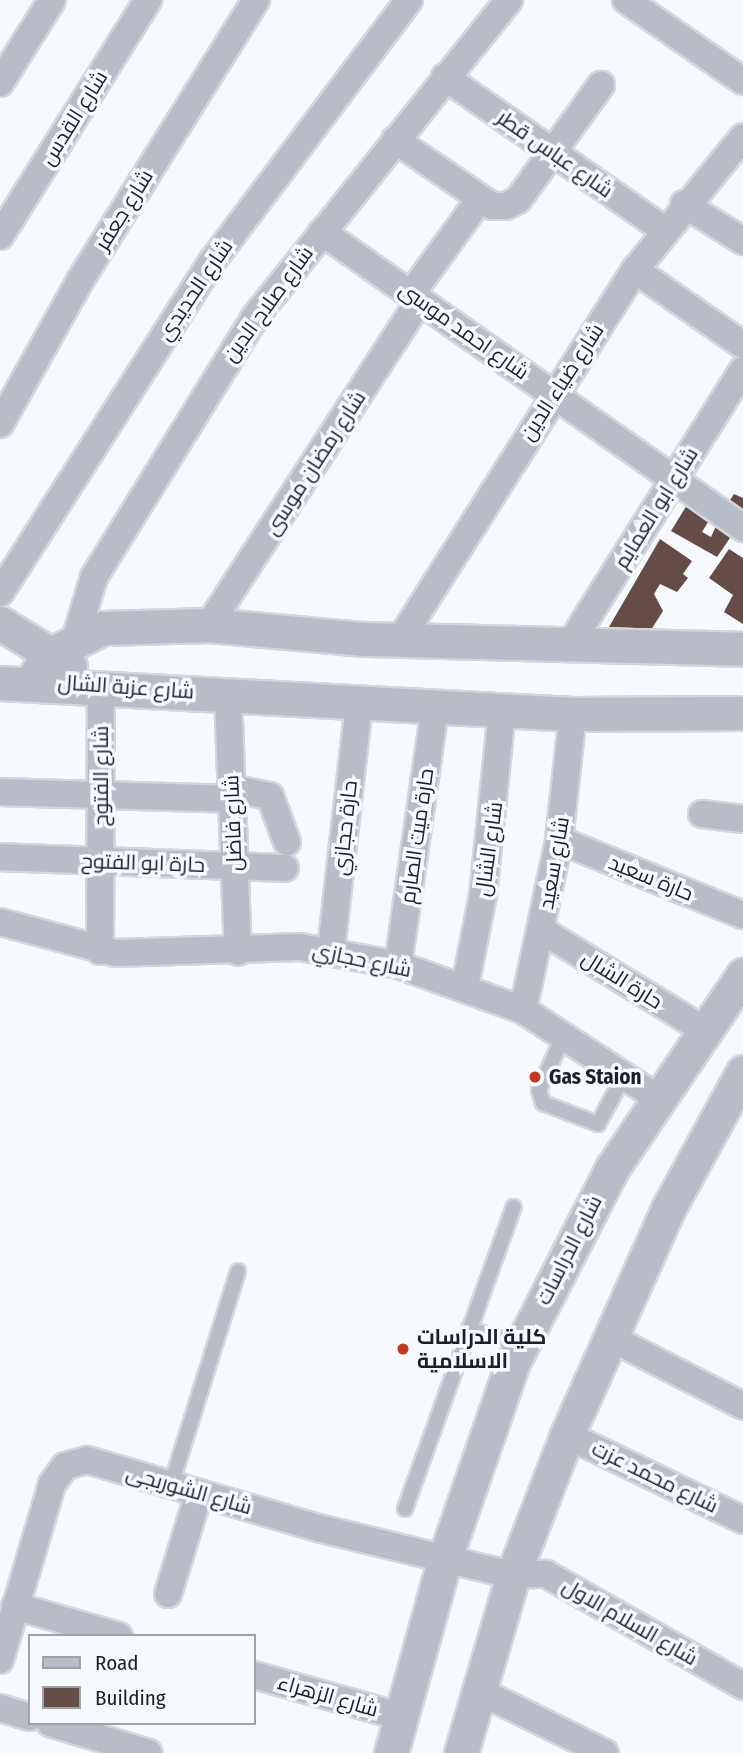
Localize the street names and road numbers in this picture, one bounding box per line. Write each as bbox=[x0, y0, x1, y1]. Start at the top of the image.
street label: شارع القدس bbox=[35, 66, 113, 170]
street label: شارع عباس قطر bbox=[492, 105, 618, 203]
street label: شارع جعفر bbox=[89, 165, 159, 255]
street label: شارع الحديدي bbox=[152, 235, 238, 345]
street label: شارع صلاح الدين bbox=[218, 241, 318, 367]
street label: شارع احمد موسى bbox=[394, 277, 534, 385]
street label: شارع ضياء الدين bbox=[515, 319, 609, 445]
street label: شارع رمضان موسى bbox=[259, 386, 371, 540]
street label: شارع ابو العمايم bbox=[609, 443, 703, 573]
street label: شارع عزبة الشال bbox=[57, 670, 195, 704]
street label: شارع الفتوح bbox=[88, 726, 114, 826]
street label: حارة ميت الصارم bbox=[395, 767, 439, 905]
street label: شارع فاضل bbox=[219, 774, 247, 872]
street label: حارة حجازي bbox=[327, 779, 363, 877]
street label: شارع الشال bbox=[470, 800, 508, 898]
street label: شارع سعيد bbox=[533, 815, 575, 911]
street label: حارة ابو الفتوح bbox=[80, 848, 206, 878]
street label: حارة سعيد bbox=[605, 850, 697, 906]
street label: شارع حجازي bbox=[310, 937, 414, 983]
street label: حارة الشال bbox=[577, 945, 667, 1015]
street label: شارع الدراسات bbox=[531, 1191, 607, 1309]
street label: شارع محمد عزت bbox=[588, 1436, 722, 1518]
street label: شارع الشوربجى bbox=[123, 1460, 255, 1520]
street label: شارع السلام الاول bbox=[558, 1573, 702, 1671]
street label: شارع الزهراء bbox=[275, 1670, 381, 1722]

